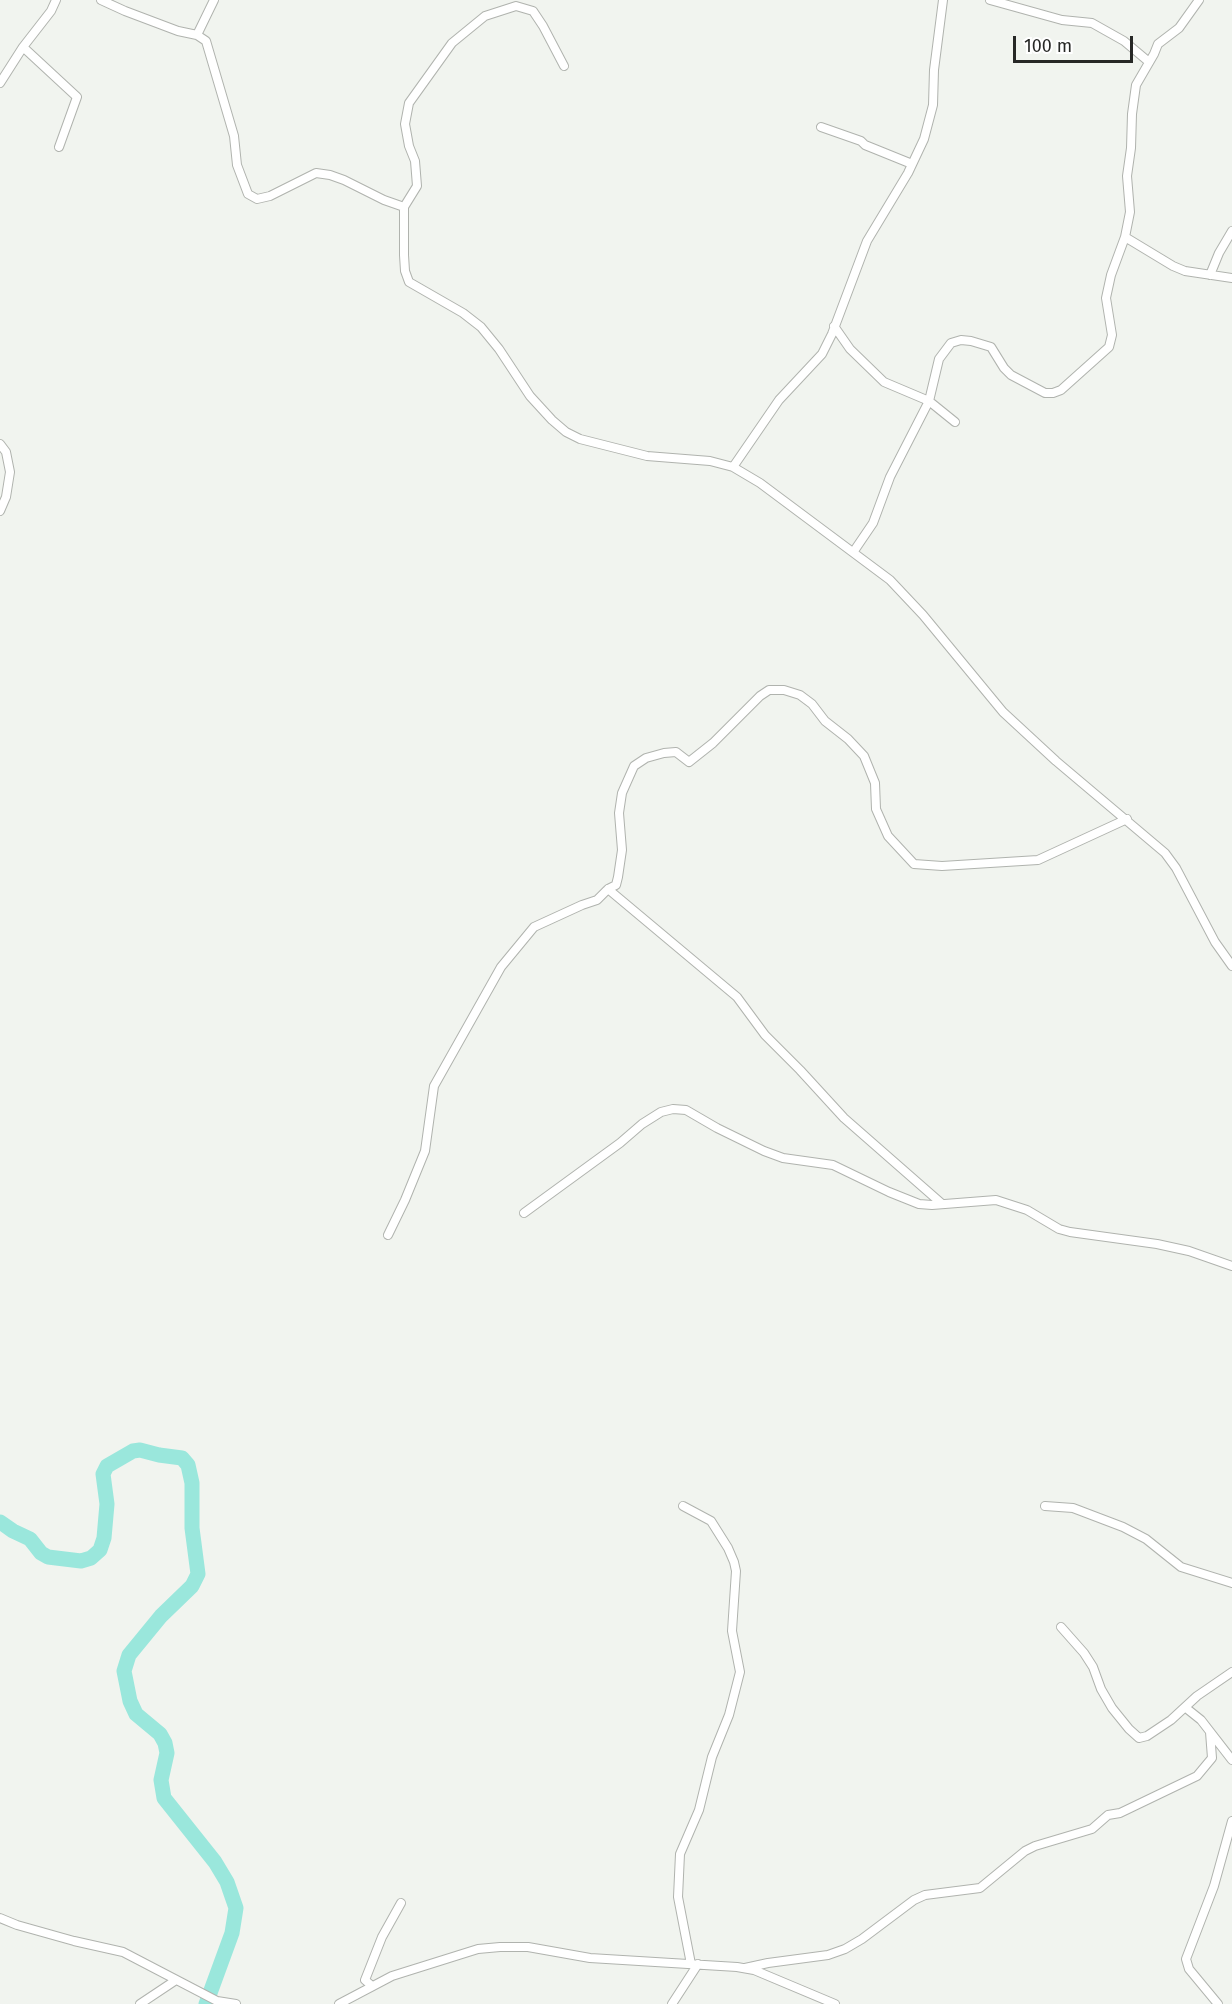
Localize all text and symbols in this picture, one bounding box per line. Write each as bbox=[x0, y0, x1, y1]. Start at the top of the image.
scale bar bbox=[1016, 24, 1136, 62]
text: 100 m bbox=[1024, 35, 1072, 57]

